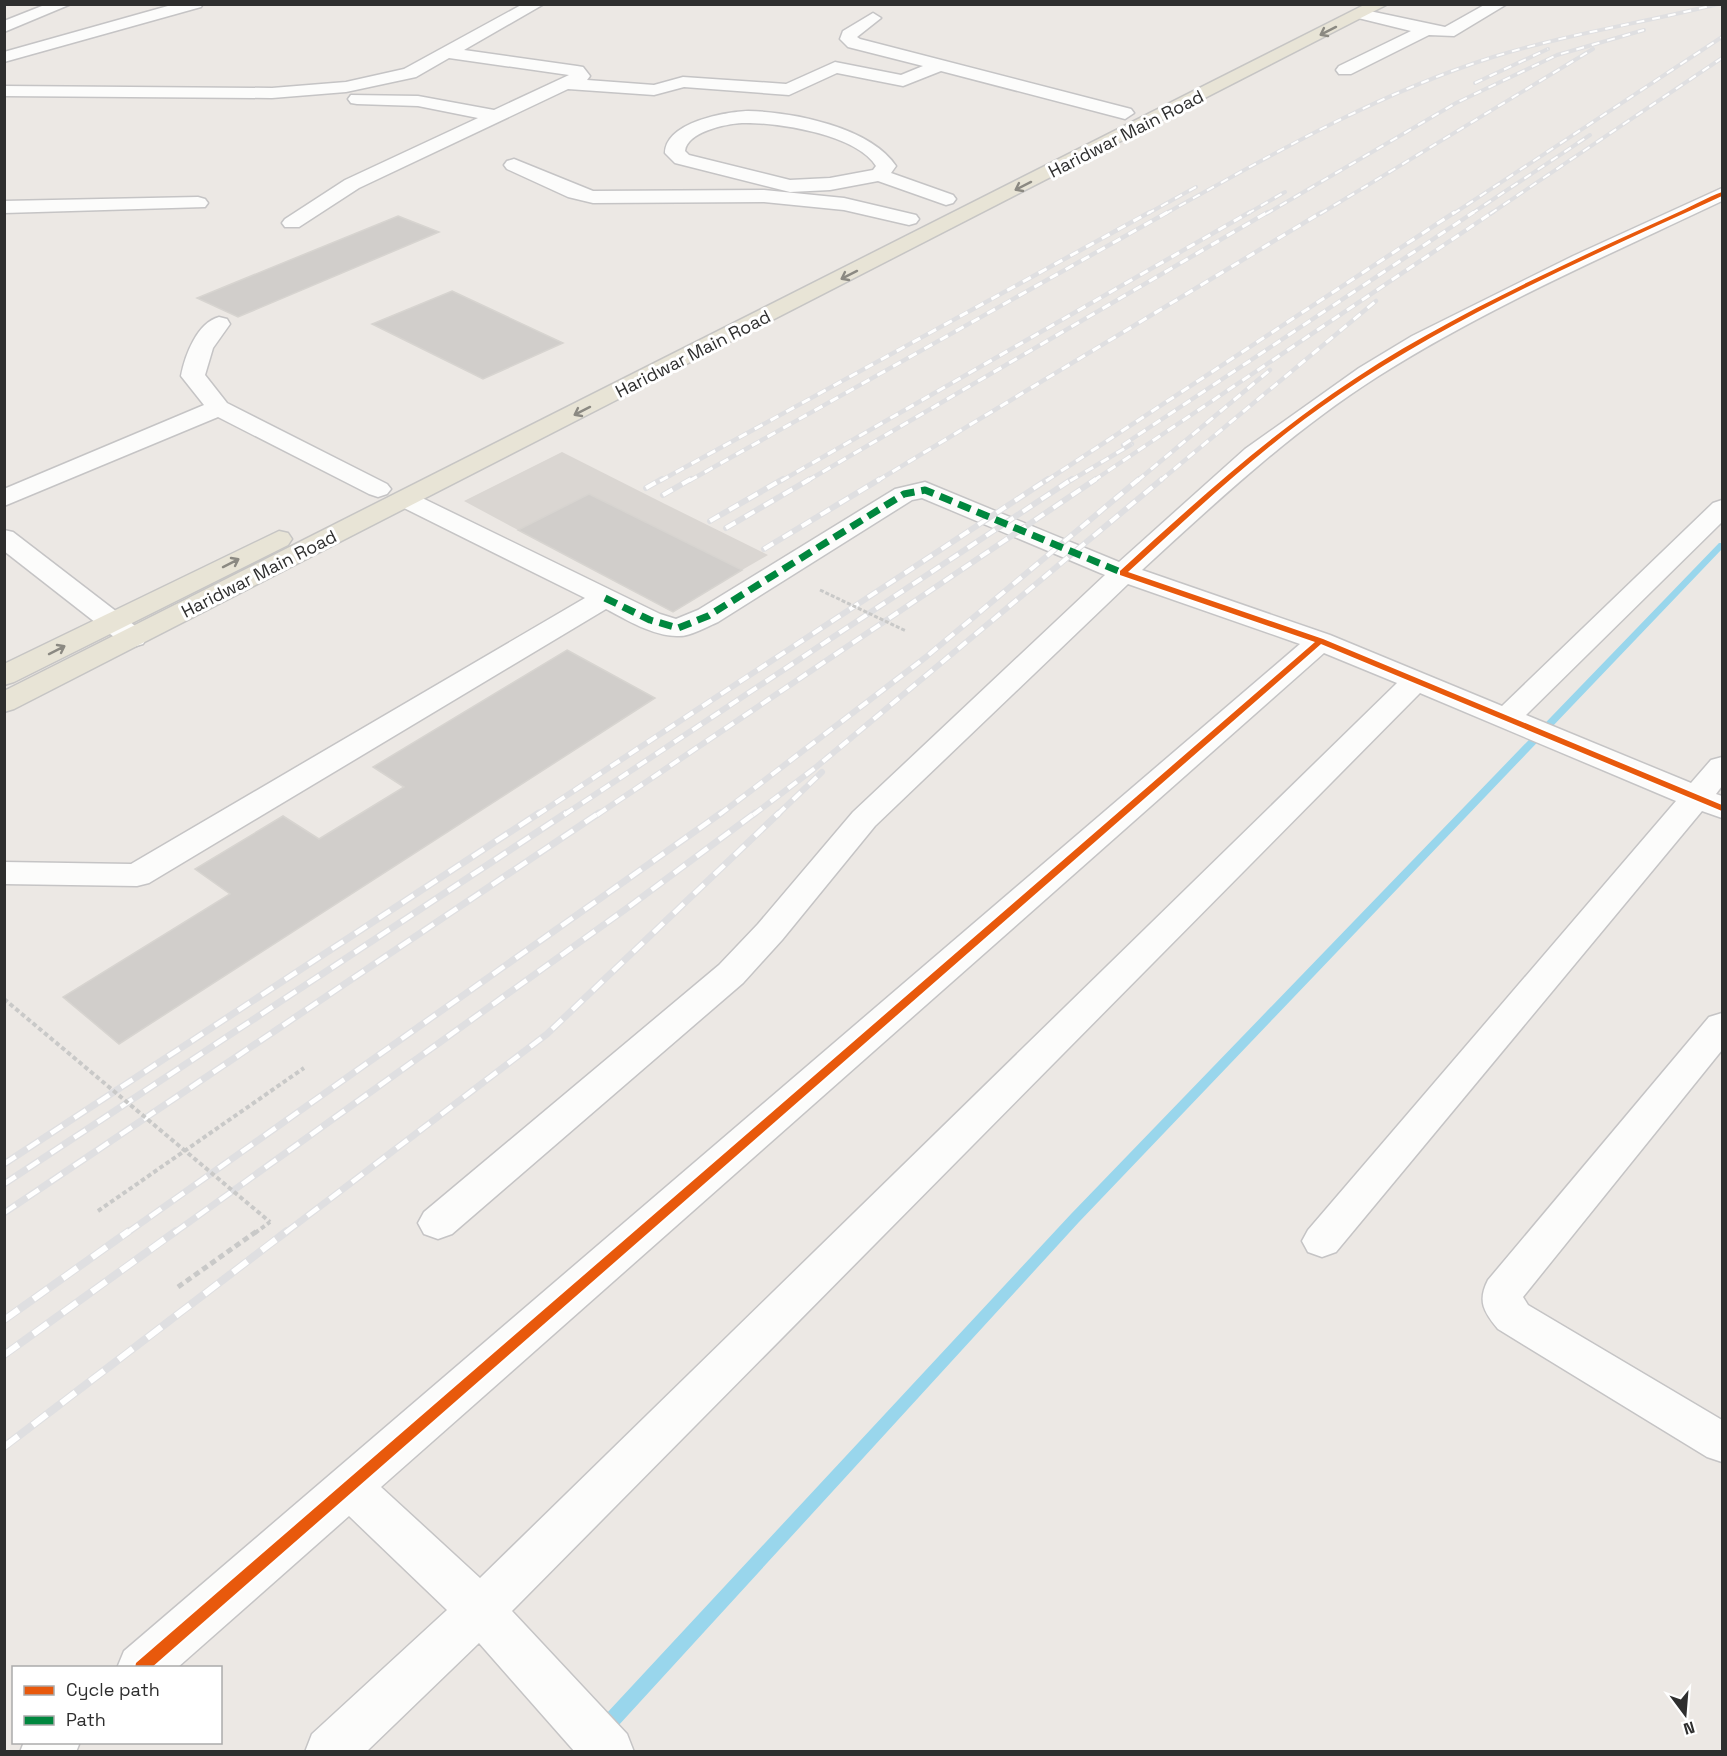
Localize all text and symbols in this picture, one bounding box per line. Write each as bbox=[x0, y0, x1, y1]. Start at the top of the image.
one-way arrow bbox=[1320, 25, 1337, 37]
street label: Haridwar Main Road bbox=[1044, 84, 1207, 183]
one-way arrow bbox=[1015, 180, 1032, 192]
one-way arrow bbox=[841, 269, 859, 281]
street label: Haridwar Main Road bbox=[611, 304, 774, 403]
one-way arrow bbox=[574, 405, 591, 417]
street label: Haridwar Main Road bbox=[177, 524, 340, 623]
one-way arrow bbox=[222, 556, 240, 568]
one-way arrow bbox=[47, 644, 65, 655]
legend bbox=[12, 1666, 222, 1744]
text: Cycle path bbox=[66, 1678, 160, 1701]
north arrow bbox=[1655, 1684, 1715, 1744]
text: Path bbox=[66, 1708, 106, 1731]
text: N bbox=[1681, 1716, 1697, 1740]

